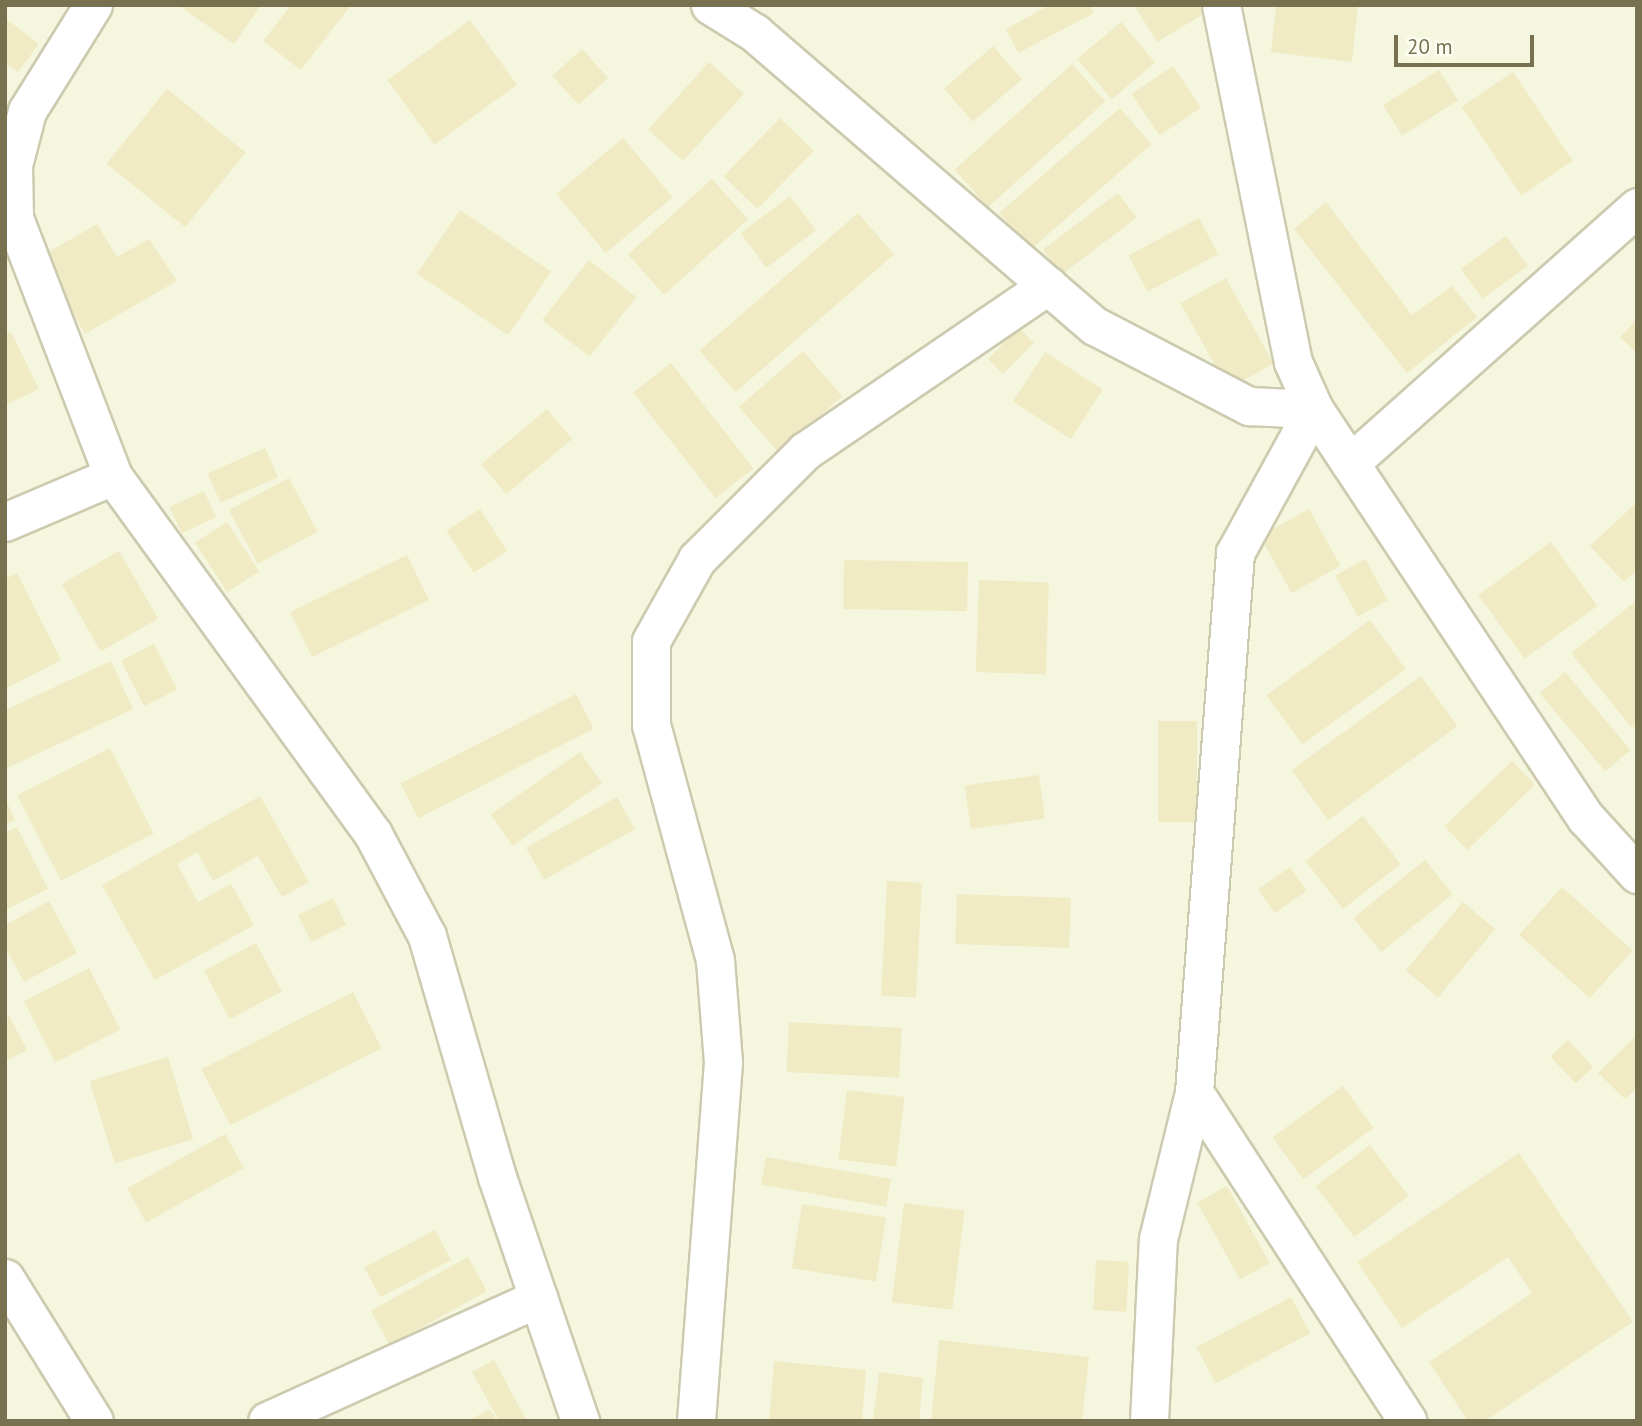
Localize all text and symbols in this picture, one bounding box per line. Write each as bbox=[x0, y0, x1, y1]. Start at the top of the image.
scale bar bbox=[1397, 21, 1537, 65]
text: 20 m bbox=[1407, 33, 1453, 60]

